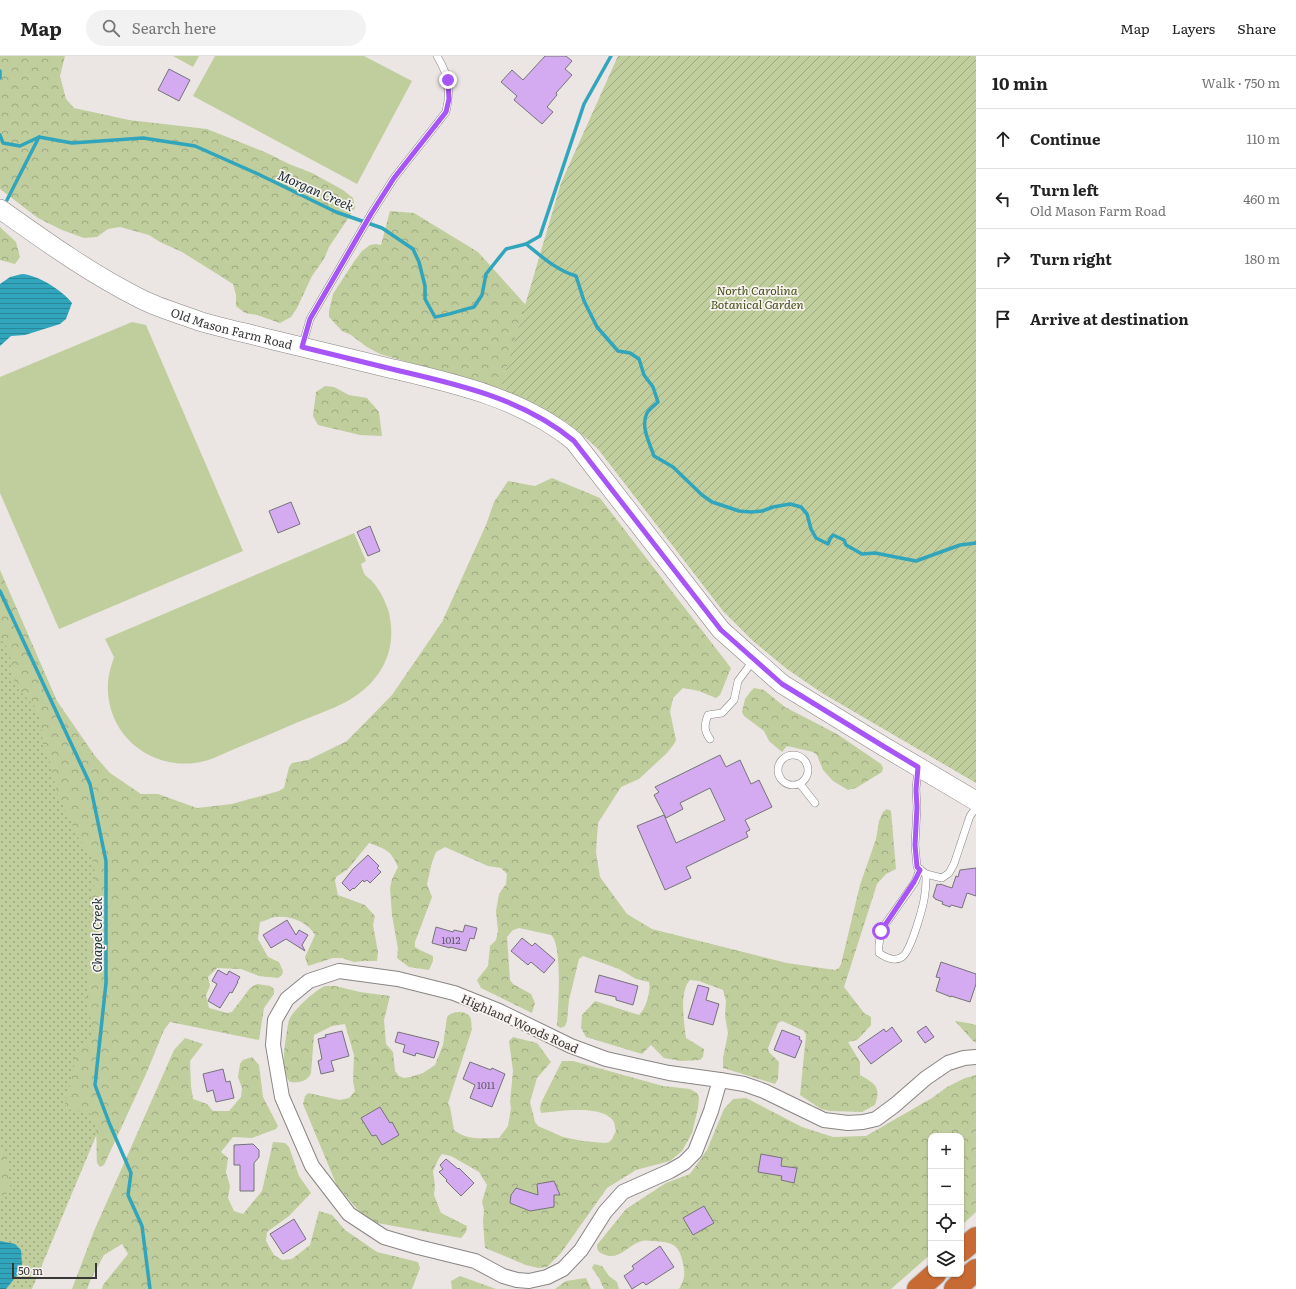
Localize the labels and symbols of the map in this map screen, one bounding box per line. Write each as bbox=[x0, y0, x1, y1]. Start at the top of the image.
route end bbox=[439, 71, 457, 89]
water label: Morgan Creek bbox=[275, 165, 358, 216]
park label: North Carolina Botanical Garden bbox=[710, 281, 804, 313]
street label: Old Mason Farm Road bbox=[168, 303, 295, 354]
water label: Chapel Creek bbox=[87, 897, 106, 973]
route start bbox=[872, 922, 890, 940]
house number: 1012 bbox=[442, 932, 461, 947]
street label: Highland Woods Road bbox=[458, 989, 582, 1057]
house number: 1011 bbox=[477, 1077, 495, 1092]
scale bar bbox=[12, 1261, 97, 1280]

